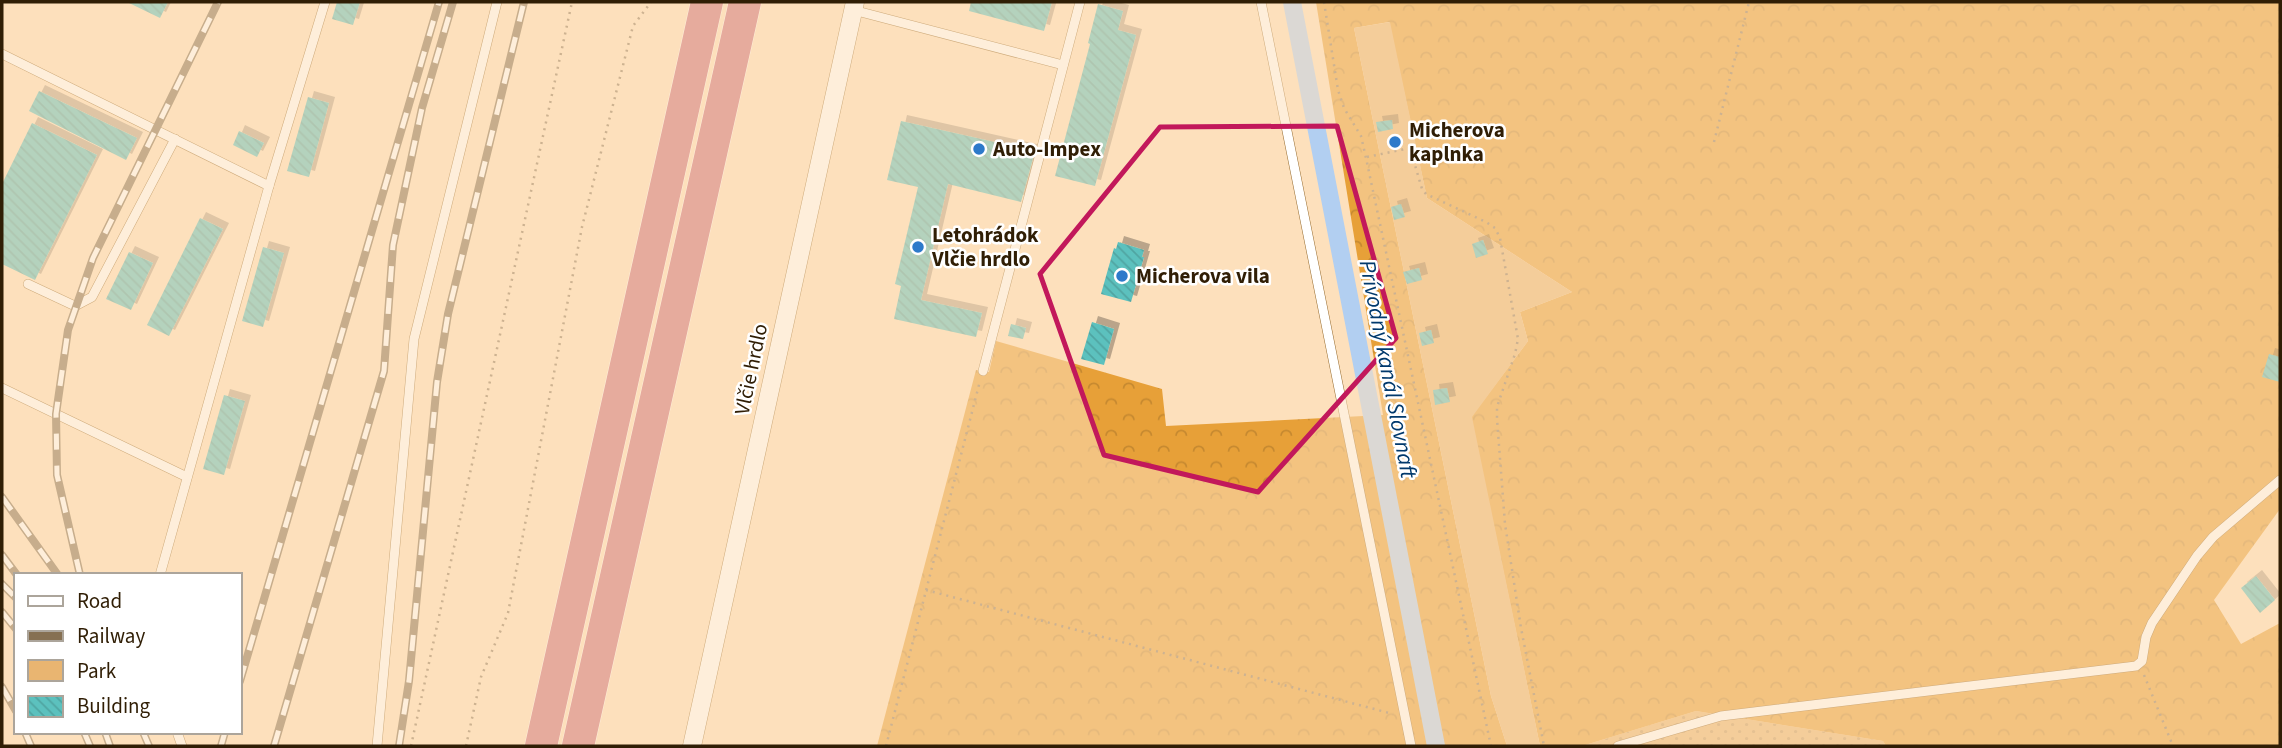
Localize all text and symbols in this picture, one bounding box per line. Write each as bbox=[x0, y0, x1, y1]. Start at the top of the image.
place label: Micherova kaplnka bbox=[1409, 115, 1505, 169]
place label: Auto-Impex bbox=[992, 134, 1101, 164]
marker: Micherova kaplnka bbox=[1387, 134, 1403, 150]
marker: Auto-Impex bbox=[971, 141, 987, 157]
place label: Letohrádok Vlčie hrdlo bbox=[931, 220, 1039, 274]
marker: Letohrádok Vlčie hrdlo bbox=[910, 239, 926, 255]
water label: Prívodný kanál Slovnaft bbox=[1351, 257, 1426, 482]
place label: Micherova vila bbox=[1136, 261, 1270, 291]
marker: Micherova vila bbox=[1114, 268, 1130, 284]
street label: Vlčie hrdlo bbox=[727, 321, 775, 417]
legend bbox=[14, 573, 242, 734]
text: Road bbox=[77, 586, 122, 616]
text: Railway bbox=[77, 621, 145, 651]
text: Park bbox=[77, 656, 117, 686]
text: Building bbox=[77, 691, 151, 721]

